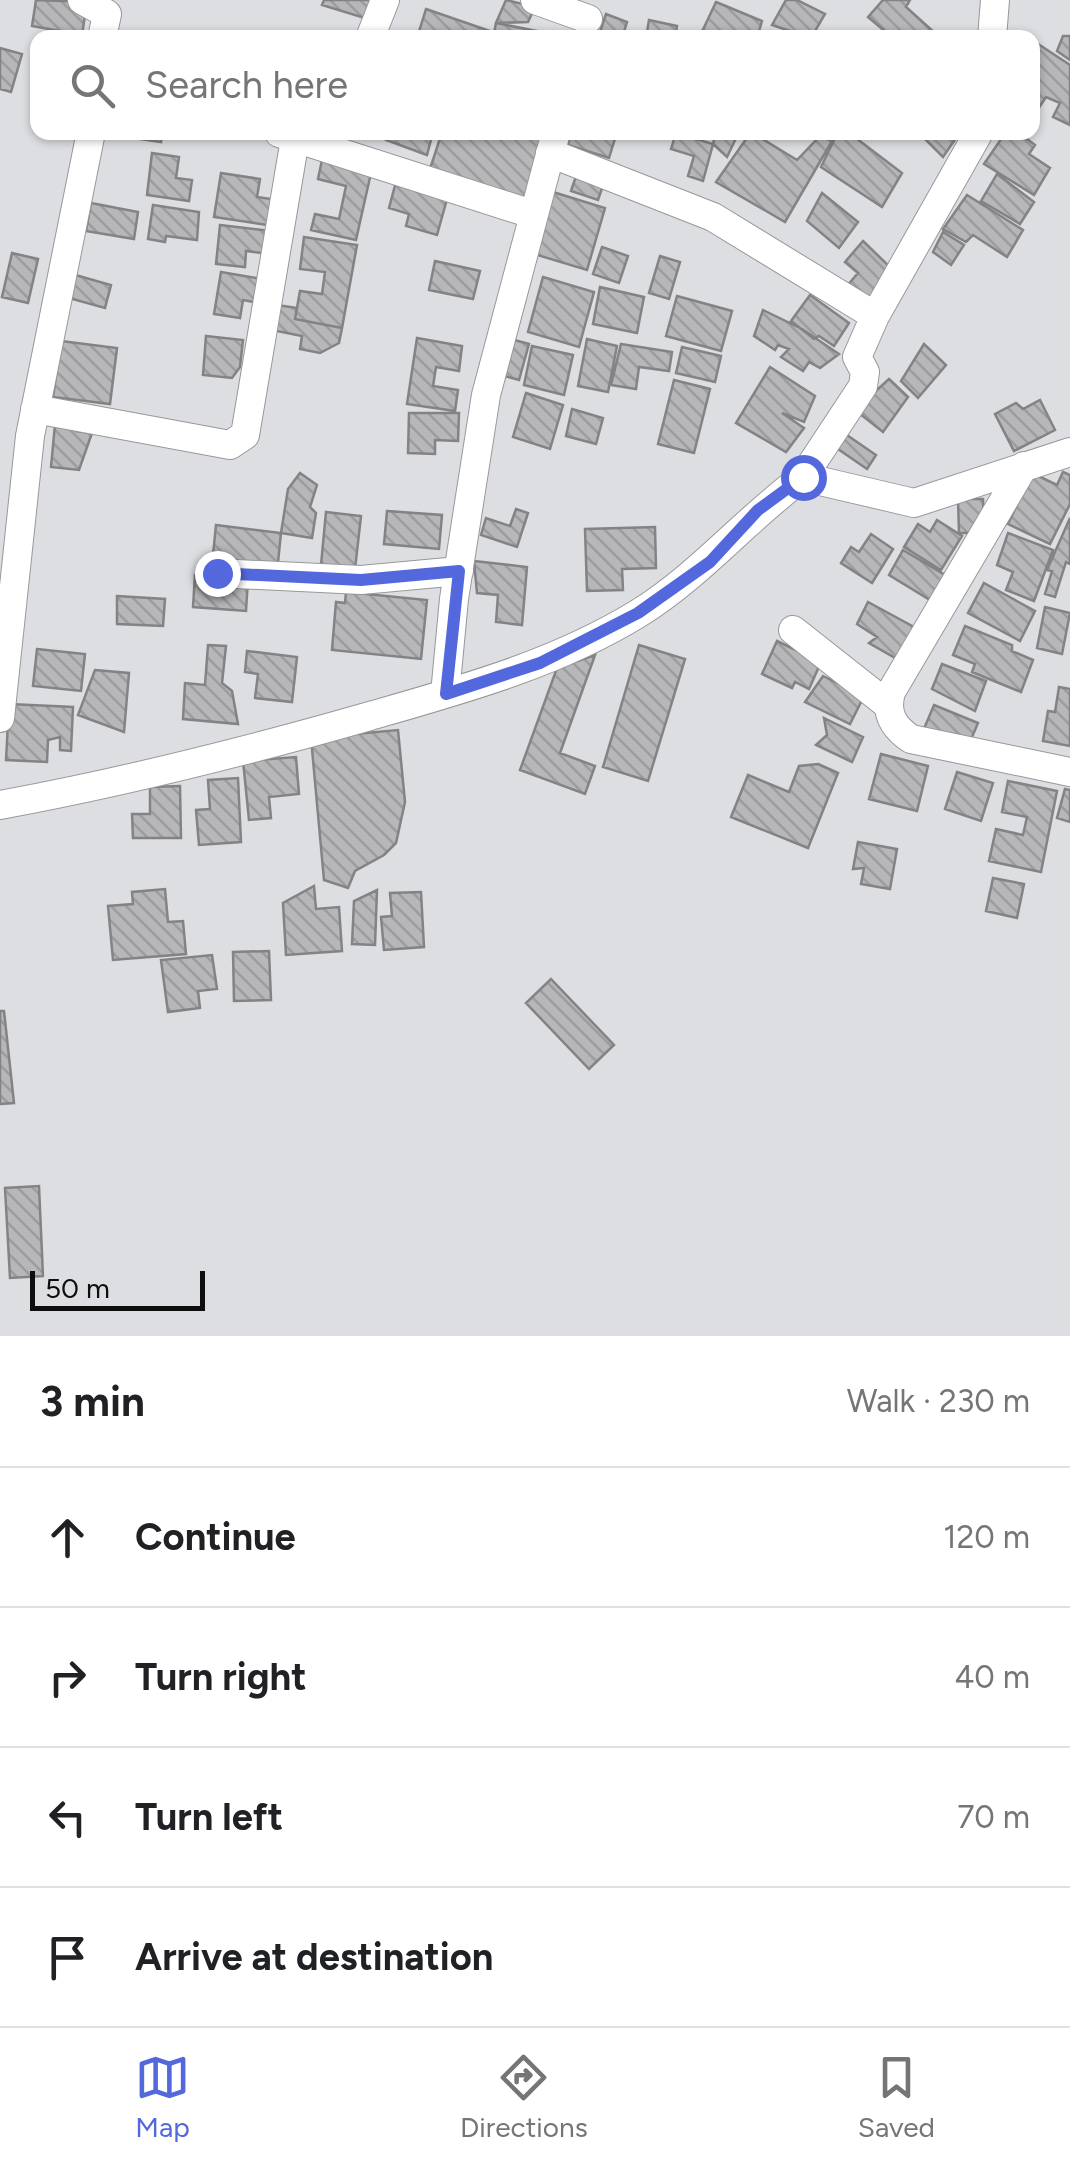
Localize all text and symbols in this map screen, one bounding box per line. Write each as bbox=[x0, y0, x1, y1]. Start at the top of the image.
search box bbox=[30, 30, 1040, 140]
icon: search bbox=[65, 58, 120, 113]
text: Search here bbox=[145, 62, 348, 108]
route start bbox=[781, 455, 827, 501]
route end bbox=[195, 551, 241, 597]
scale bar bbox=[30, 1266, 205, 1310]
text: 50 m bbox=[45, 1271, 110, 1305]
text: 3 min bbox=[40, 1376, 145, 1427]
text: Walk · 230 m bbox=[847, 1382, 1030, 1420]
icon: ahead bbox=[40, 1510, 95, 1565]
text: Continue bbox=[135, 1514, 296, 1560]
text: 120 m bbox=[943, 1518, 1030, 1556]
icon: right bbox=[40, 1650, 95, 1705]
text: Turn right bbox=[135, 1654, 307, 1700]
text: 40 m bbox=[954, 1658, 1030, 1696]
icon: left bbox=[40, 1790, 95, 1845]
text: Turn left bbox=[135, 1794, 283, 1840]
text: 70 m bbox=[957, 1798, 1030, 1836]
icon: arrive bbox=[40, 1930, 95, 1985]
text: Arrive at destination bbox=[135, 1934, 493, 1980]
tab: Map bbox=[135, 2050, 190, 2144]
tab: Directions bbox=[460, 2050, 588, 2144]
tab: Saved bbox=[858, 2050, 935, 2144]

